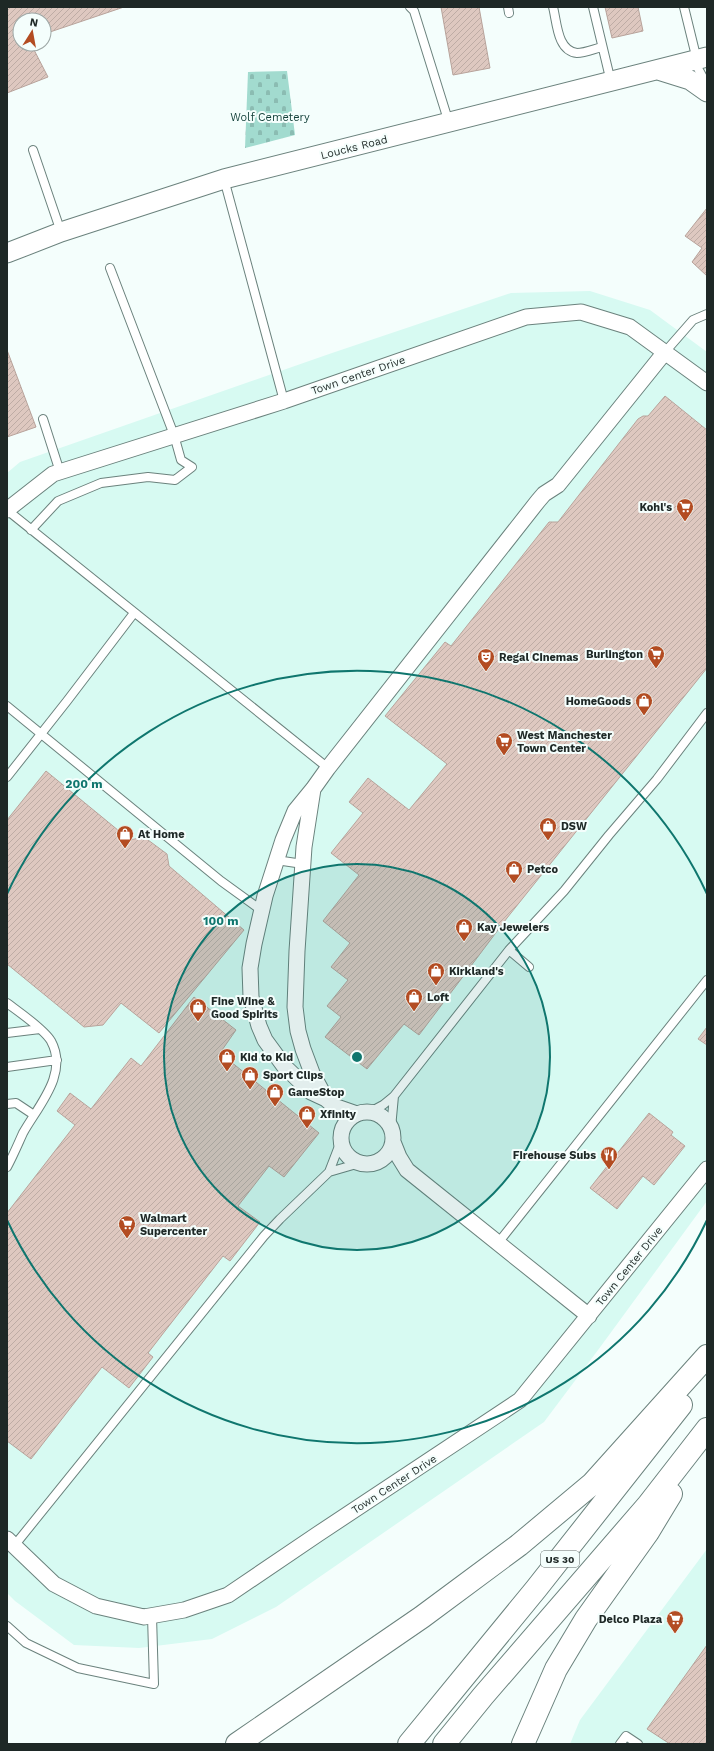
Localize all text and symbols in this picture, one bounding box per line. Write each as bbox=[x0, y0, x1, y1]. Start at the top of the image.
north arrow bbox=[12, 12, 52, 52]
text: N bbox=[29, 16, 39, 30]
park label: Wolf Cemetery bbox=[230, 111, 310, 124]
street label: Loucks Road bbox=[319, 133, 389, 162]
street label: Town Center Drive bbox=[309, 353, 407, 398]
supermarket icon: Kohl's bbox=[675, 497, 695, 522]
place label: Kohl's bbox=[640, 501, 672, 514]
supermarket icon: Burlington bbox=[646, 644, 666, 669]
theatre icon: Regal Cinemas bbox=[476, 647, 496, 672]
place label: Burlington bbox=[586, 648, 643, 661]
place label: Regal Cinemas bbox=[499, 651, 579, 664]
shop icon: HomeGoods bbox=[634, 691, 654, 716]
place label: HomeGoods bbox=[566, 695, 631, 708]
place label: West Manchester Town Center bbox=[517, 729, 612, 755]
supermarket icon: West Manchester Town Center bbox=[494, 731, 514, 756]
text: 200 m bbox=[65, 777, 103, 791]
shop icon: DSW bbox=[538, 816, 558, 841]
place label: DSW bbox=[561, 820, 587, 833]
shop icon: At Home bbox=[115, 824, 135, 849]
place label: At Home bbox=[138, 828, 185, 841]
shop icon: Petco bbox=[504, 859, 524, 884]
place label: Petco bbox=[527, 863, 559, 876]
text: 100 m bbox=[203, 914, 239, 928]
shop icon: Kay Jewelers bbox=[454, 917, 474, 942]
place label: Kay Jewelers bbox=[477, 921, 549, 934]
shop icon: Kirkland's bbox=[426, 961, 446, 986]
place label: Kirkland's bbox=[449, 965, 504, 978]
shop icon: Loft bbox=[404, 987, 424, 1012]
place label: Loft bbox=[427, 991, 449, 1004]
place label: Fine Wine & Good Spirits bbox=[211, 995, 278, 1021]
shop icon: Fine Wine & Good Spirits bbox=[188, 997, 208, 1022]
shop icon: Kid to Kid bbox=[217, 1047, 237, 1072]
centre of rings bbox=[350, 1050, 364, 1064]
place label: Kid to Kid bbox=[240, 1051, 293, 1064]
shop icon: Sport Clips bbox=[240, 1065, 260, 1090]
place label: Sport Clips bbox=[263, 1069, 323, 1082]
shop icon: GameStop bbox=[265, 1082, 285, 1107]
place label: GameStop bbox=[288, 1086, 345, 1099]
shop icon: Xfinity bbox=[297, 1104, 317, 1129]
place label: Xfinity bbox=[320, 1108, 357, 1121]
restaurant icon: Firehouse Subs bbox=[599, 1145, 619, 1170]
place label: Firehouse Subs bbox=[513, 1149, 596, 1162]
place label: Walmart Supercenter bbox=[140, 1212, 207, 1238]
supermarket icon: Walmart Supercenter bbox=[117, 1214, 137, 1239]
street label: Town Center Drive bbox=[593, 1224, 665, 1309]
street label: Town Center Drive bbox=[349, 1452, 439, 1517]
road number: US 30 bbox=[541, 1551, 579, 1567]
supermarket icon: Delco Plaza bbox=[665, 1609, 685, 1634]
place label: Delco Plaza bbox=[599, 1613, 663, 1626]

